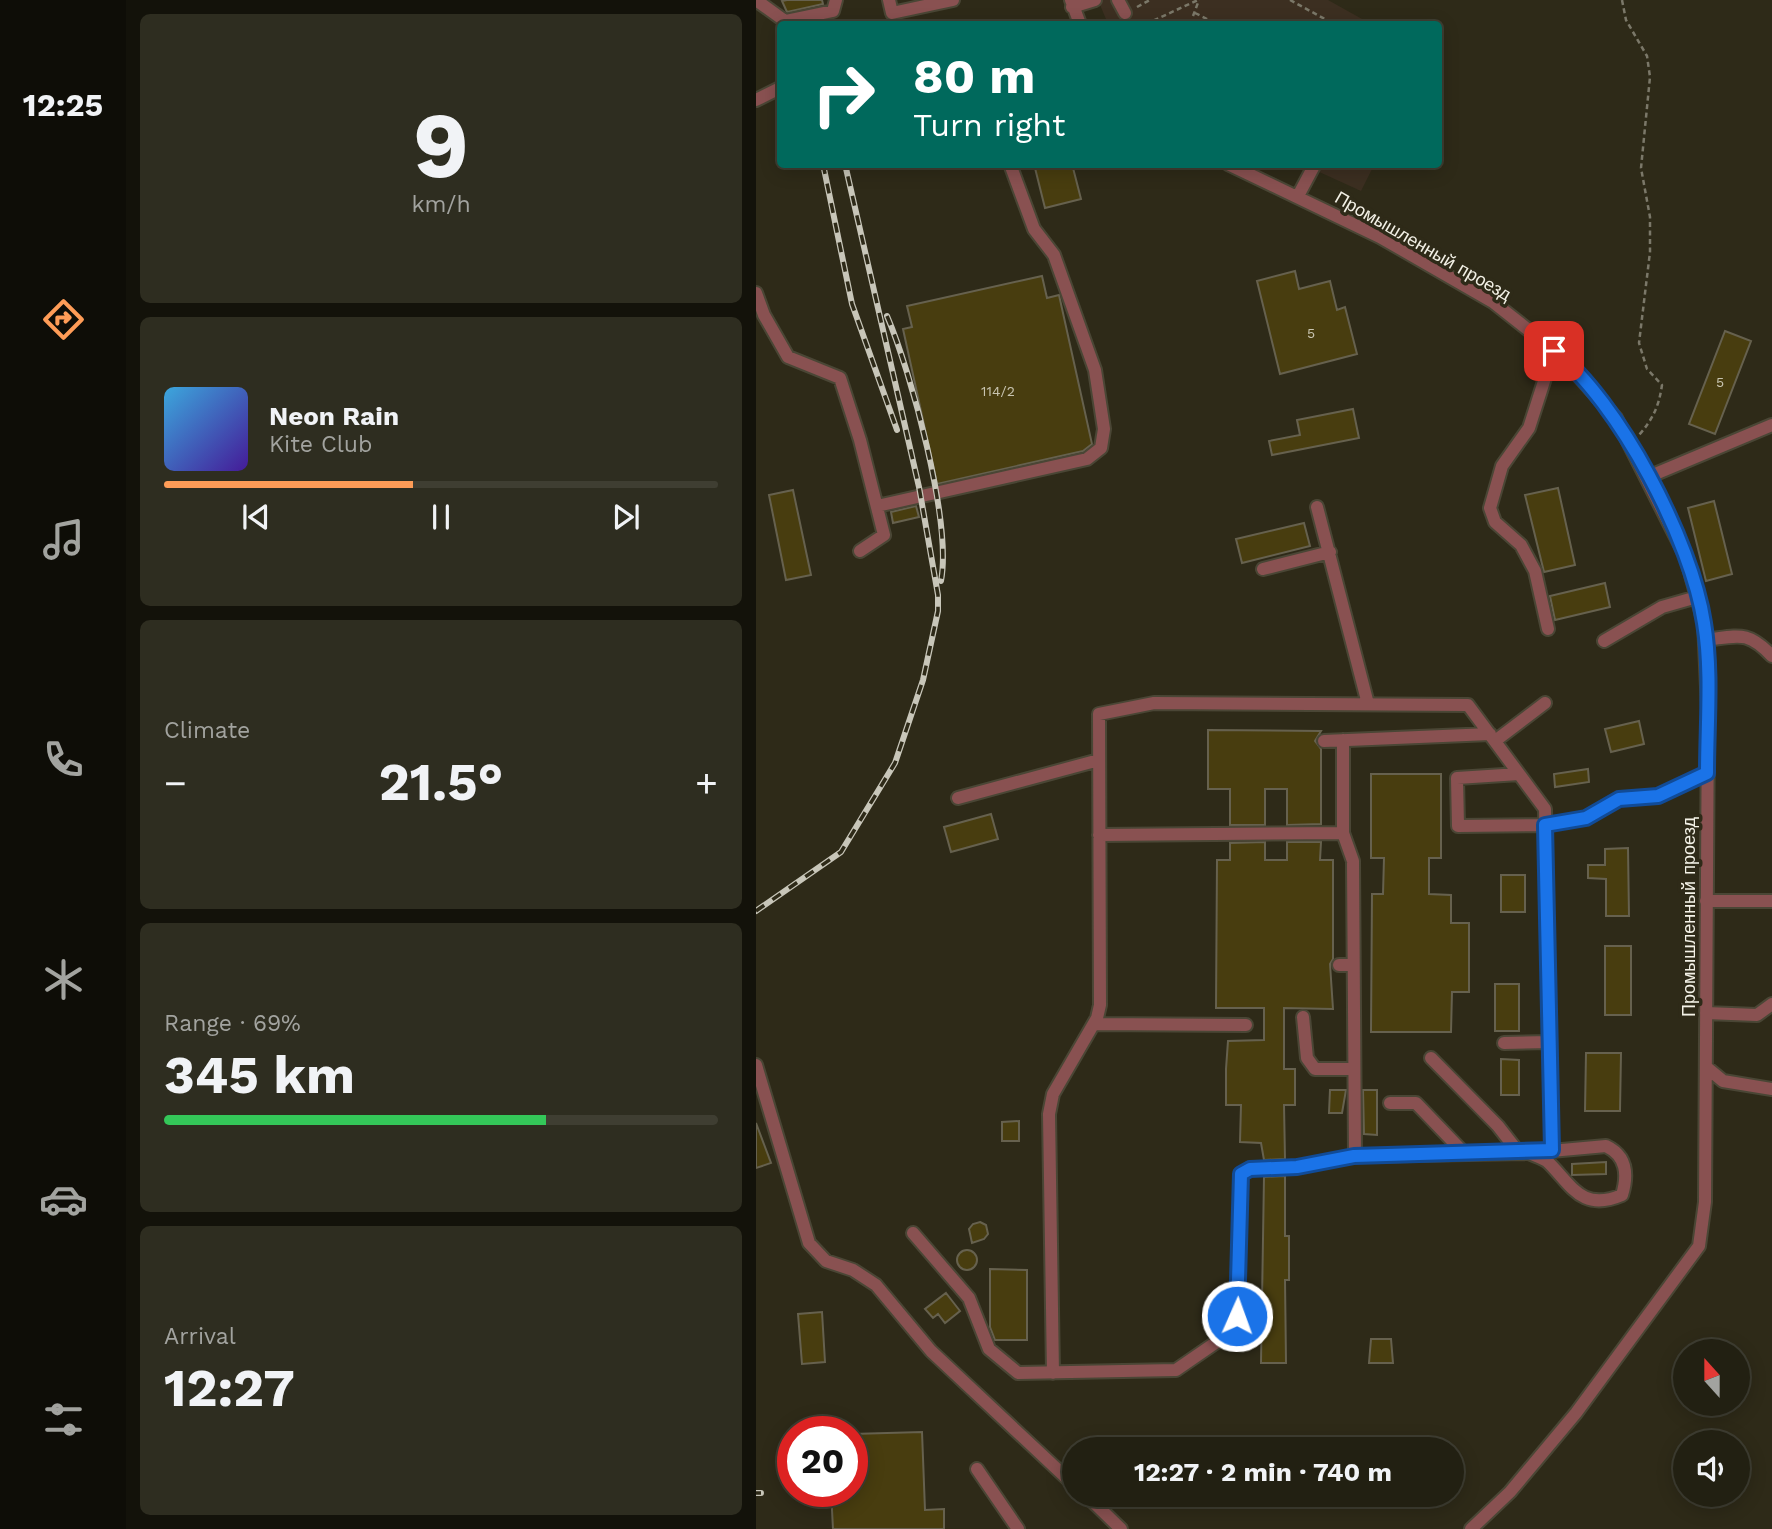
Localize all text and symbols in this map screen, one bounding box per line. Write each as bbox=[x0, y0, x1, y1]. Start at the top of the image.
text: 80 m bbox=[913, 47, 1035, 105]
icon: right bbox=[798, 49, 889, 140]
text: 12:25 bbox=[23, 86, 103, 124]
text: 9 bbox=[413, 92, 469, 199]
text: Turn right bbox=[913, 106, 1065, 144]
street label: Промышленный проезд bbox=[1331, 186, 1516, 305]
text: km/h bbox=[411, 191, 471, 218]
icon: directions bbox=[39, 295, 88, 344]
pin bbox=[1524, 321, 1584, 381]
house number: 5 bbox=[1307, 325, 1315, 341]
icon: arrive bbox=[1535, 332, 1573, 370]
house number: 5 bbox=[1716, 374, 1724, 390]
house number: 114/2 bbox=[981, 383, 1015, 399]
text: Neon Rain bbox=[269, 401, 399, 431]
text: Kite Club bbox=[269, 431, 372, 458]
icon: previous bbox=[237, 498, 275, 536]
icon: pause bbox=[422, 498, 460, 536]
icon: next bbox=[607, 498, 645, 536]
icon: music bbox=[39, 515, 88, 564]
text: Climate bbox=[164, 717, 250, 744]
icon: phone bbox=[39, 735, 88, 784]
text: 21.5° bbox=[379, 752, 503, 813]
text: − bbox=[164, 761, 187, 805]
text: + bbox=[695, 761, 718, 805]
street label: Промышленный проезд bbox=[1678, 817, 1699, 1017]
icon: climate bbox=[39, 955, 88, 1004]
text: Range · 69% bbox=[164, 1010, 301, 1037]
text: 345 km bbox=[164, 1045, 355, 1106]
icon: car bbox=[39, 1175, 88, 1224]
position arrow bbox=[1200, 1279, 1274, 1353]
text: Arrival bbox=[164, 1323, 236, 1350]
north arrow bbox=[1673, 1339, 1750, 1416]
map controls bbox=[1673, 1339, 1750, 1507]
text: 12:27 bbox=[164, 1358, 295, 1419]
icon: filters bbox=[39, 1395, 88, 1444]
speed limit sign: 20 bbox=[777, 1416, 868, 1507]
button: sound bbox=[1673, 1430, 1750, 1507]
text: 12:27 · 2 min · 740 m bbox=[1134, 1457, 1392, 1487]

